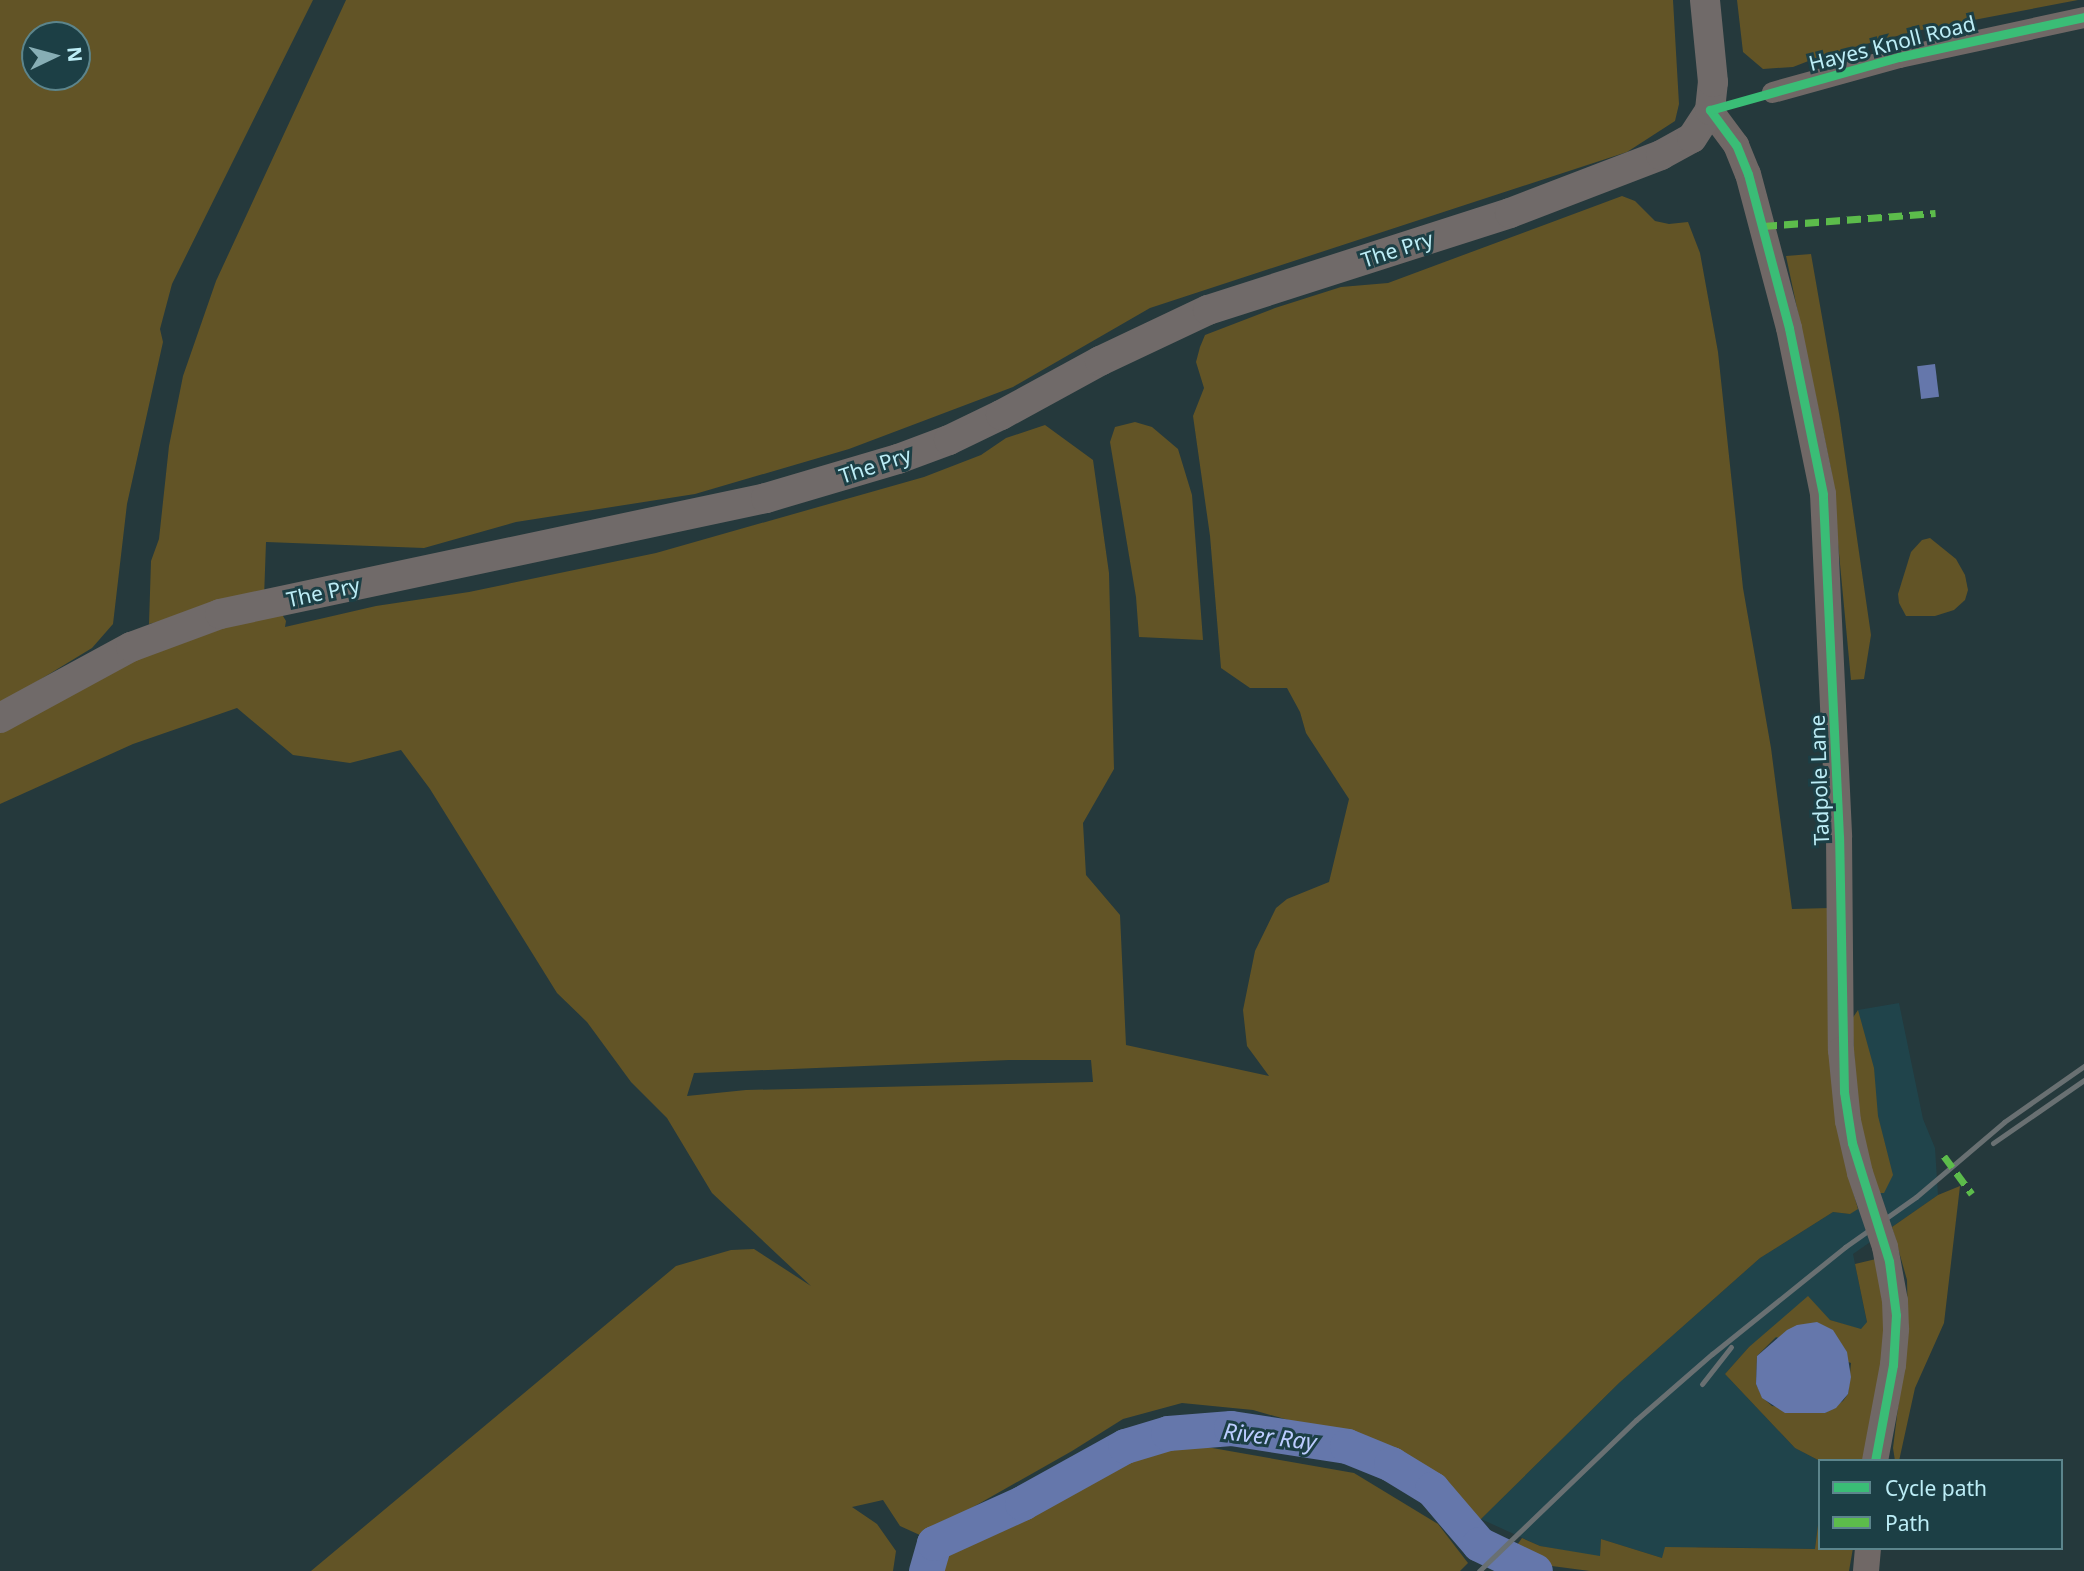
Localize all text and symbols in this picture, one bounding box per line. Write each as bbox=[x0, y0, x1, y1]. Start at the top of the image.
street label: Hayes Knoll Road bbox=[1806, 10, 1978, 76]
north arrow bbox=[21, 21, 91, 91]
text: N bbox=[61, 46, 89, 63]
street label: The Pry bbox=[1358, 226, 1436, 272]
street label: The Pry bbox=[836, 442, 914, 488]
street label: The Pry bbox=[284, 572, 362, 612]
street label: Tadpole Lane bbox=[1804, 714, 1834, 846]
water label: River Ray bbox=[1222, 1417, 1318, 1455]
legend bbox=[1818, 1459, 2063, 1550]
text: Cycle path bbox=[1885, 1474, 1987, 1502]
text: Path bbox=[1885, 1509, 1930, 1537]

